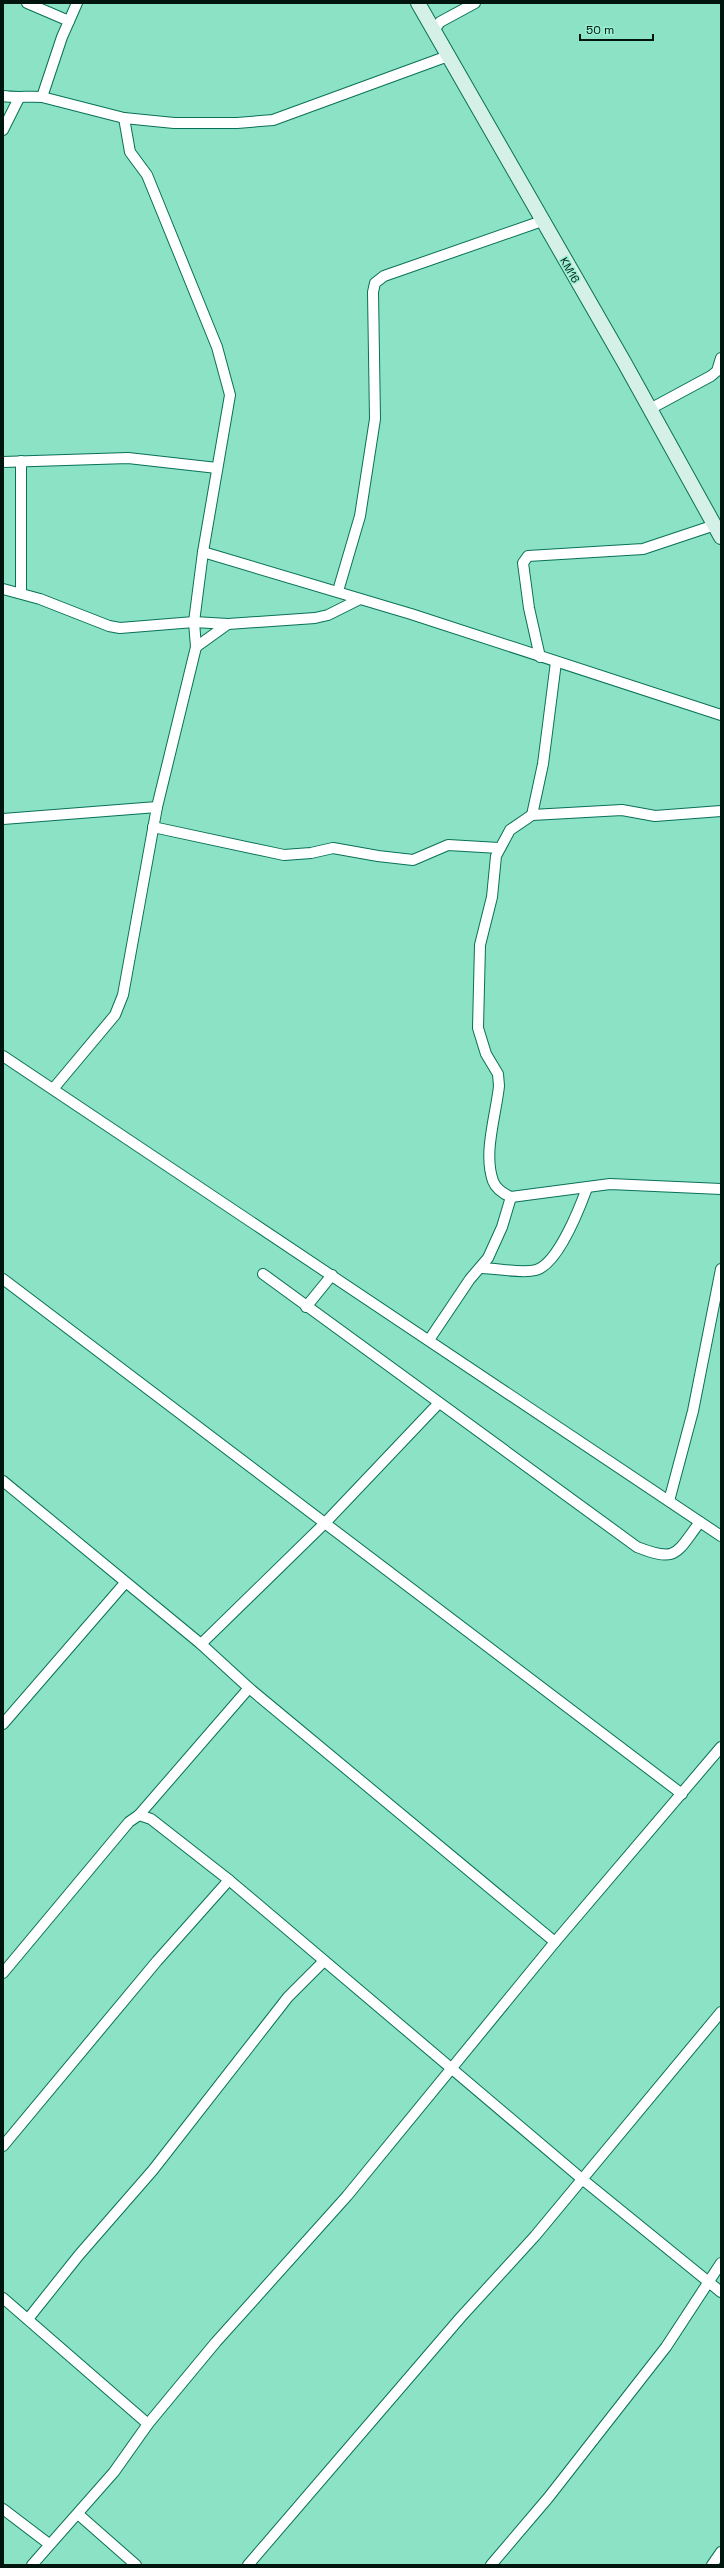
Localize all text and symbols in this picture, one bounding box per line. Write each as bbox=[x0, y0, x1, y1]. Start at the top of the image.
scale bar bbox=[580, 16, 653, 42]
text: 50 m bbox=[586, 22, 614, 38]
street label: KM16 bbox=[557, 255, 583, 286]

